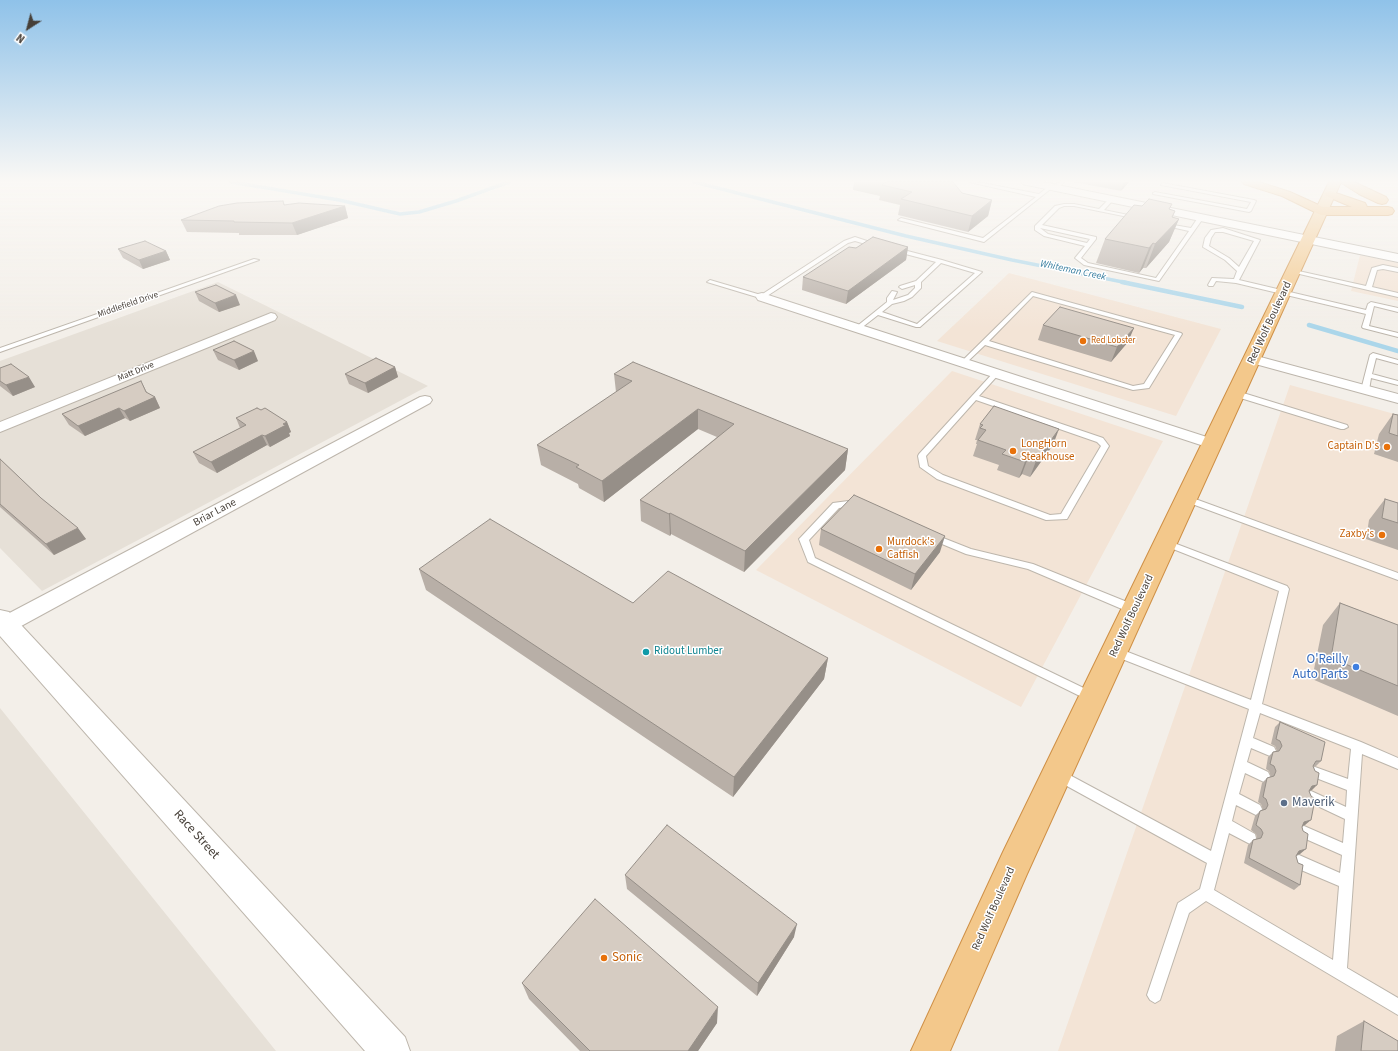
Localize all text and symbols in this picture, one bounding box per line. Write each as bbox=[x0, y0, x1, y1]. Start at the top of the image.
north arrow bbox=[8, 8, 48, 48]
text: N bbox=[13, 30, 28, 46]
water label: Whiteman Creek bbox=[1039, 258, 1107, 284]
street label: Red Wolf Boulevard bbox=[1245, 280, 1295, 366]
street label: Middlefield Drive bbox=[96, 290, 160, 320]
marker: Red Lobster bbox=[1078, 336, 1088, 346]
place label: Red Lobster bbox=[1091, 336, 1135, 346]
street label: Matt Drive bbox=[116, 360, 156, 384]
place label: LongHorn Steakhouse bbox=[1021, 438, 1074, 464]
place label: Captain D's bbox=[1327, 440, 1379, 454]
marker: Captain D's bbox=[1382, 442, 1392, 452]
marker: LongHorn Steakhouse bbox=[1008, 446, 1018, 456]
street label: Briar Lane bbox=[191, 496, 239, 530]
place label: Zaxby's bbox=[1339, 528, 1374, 542]
marker: Zaxby's bbox=[1377, 530, 1387, 540]
place label: Murdock's Catfish bbox=[887, 536, 934, 562]
marker: Murdock's Catfish bbox=[874, 544, 884, 554]
street label: Red Wolf Boulevard bbox=[1107, 573, 1157, 659]
place label: Ridout Lumber bbox=[654, 645, 723, 659]
marker: Ridout Lumber bbox=[641, 647, 651, 657]
place label: O'Reilly Auto Parts bbox=[1293, 652, 1348, 683]
marker: O'Reilly Auto Parts bbox=[1351, 662, 1361, 672]
place label: Maverik bbox=[1292, 795, 1335, 811]
marker: Maverik bbox=[1279, 798, 1289, 808]
street label: Race Street bbox=[170, 807, 222, 863]
street label: Red Wolf Boulevard bbox=[970, 865, 1018, 953]
place label: Sonic bbox=[612, 950, 642, 966]
marker: Sonic bbox=[599, 953, 609, 963]

